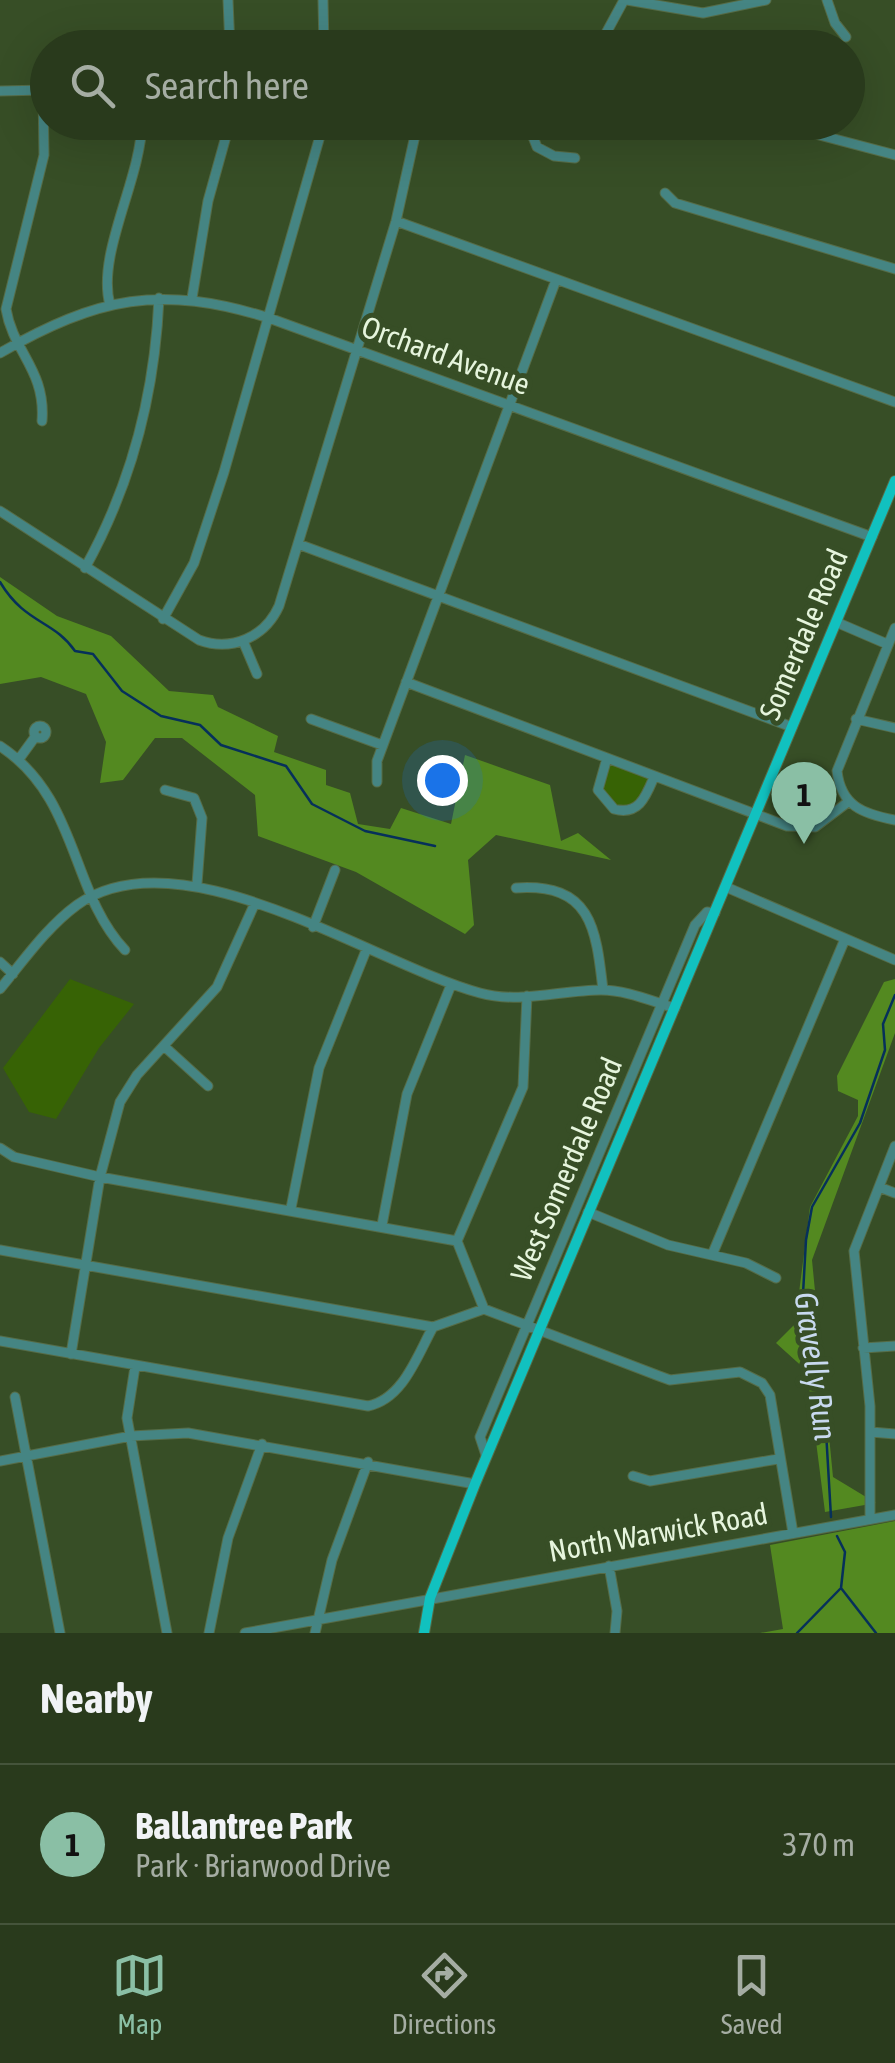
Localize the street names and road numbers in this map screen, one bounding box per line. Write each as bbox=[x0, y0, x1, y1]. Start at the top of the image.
street label: Orchard Avenue bbox=[357, 309, 535, 401]
street label: Somerdale Road bbox=[752, 544, 854, 724]
street label: West Somerdale Road bbox=[504, 1052, 628, 1286]
street label: North Warwick Road bbox=[546, 1496, 770, 1568]

